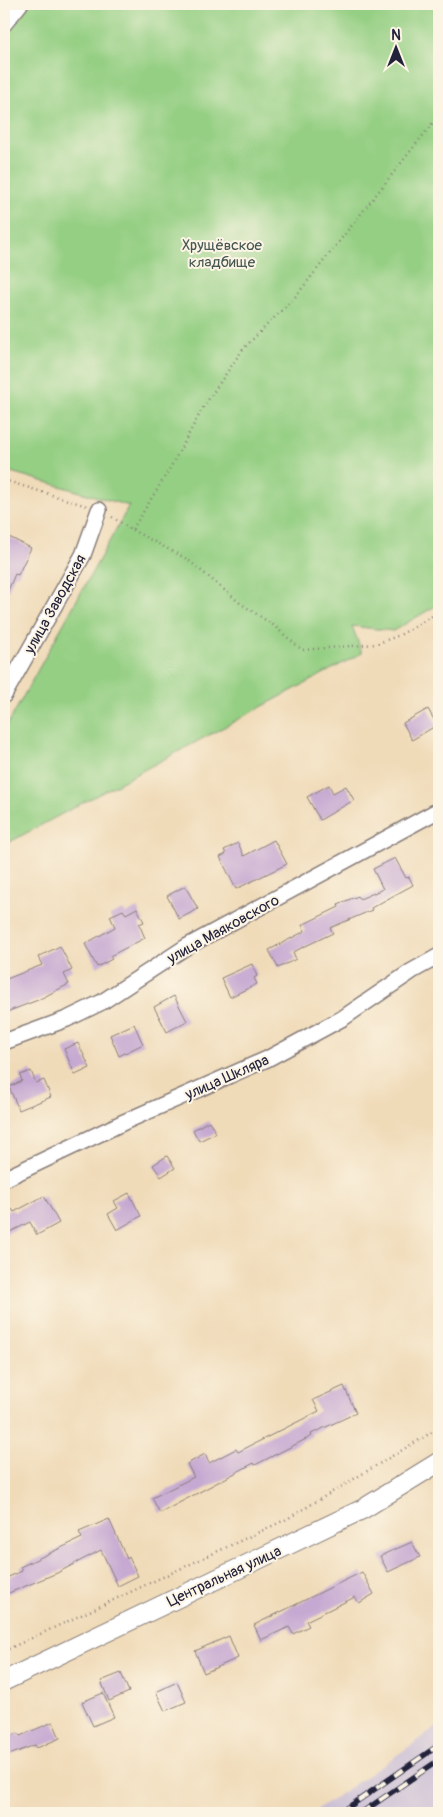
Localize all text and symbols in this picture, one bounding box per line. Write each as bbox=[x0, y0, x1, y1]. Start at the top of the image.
north arrow bbox=[370, 22, 420, 72]
text: N bbox=[391, 27, 401, 44]
park label: Хрущёвское кладбище bbox=[182, 236, 263, 272]
street label: улица Заводская bbox=[20, 551, 91, 658]
street label: улица Маяковского bbox=[163, 891, 283, 969]
street label: улица Шкляра bbox=[181, 1051, 272, 1105]
street label: Центральная улица bbox=[164, 1542, 284, 1611]

